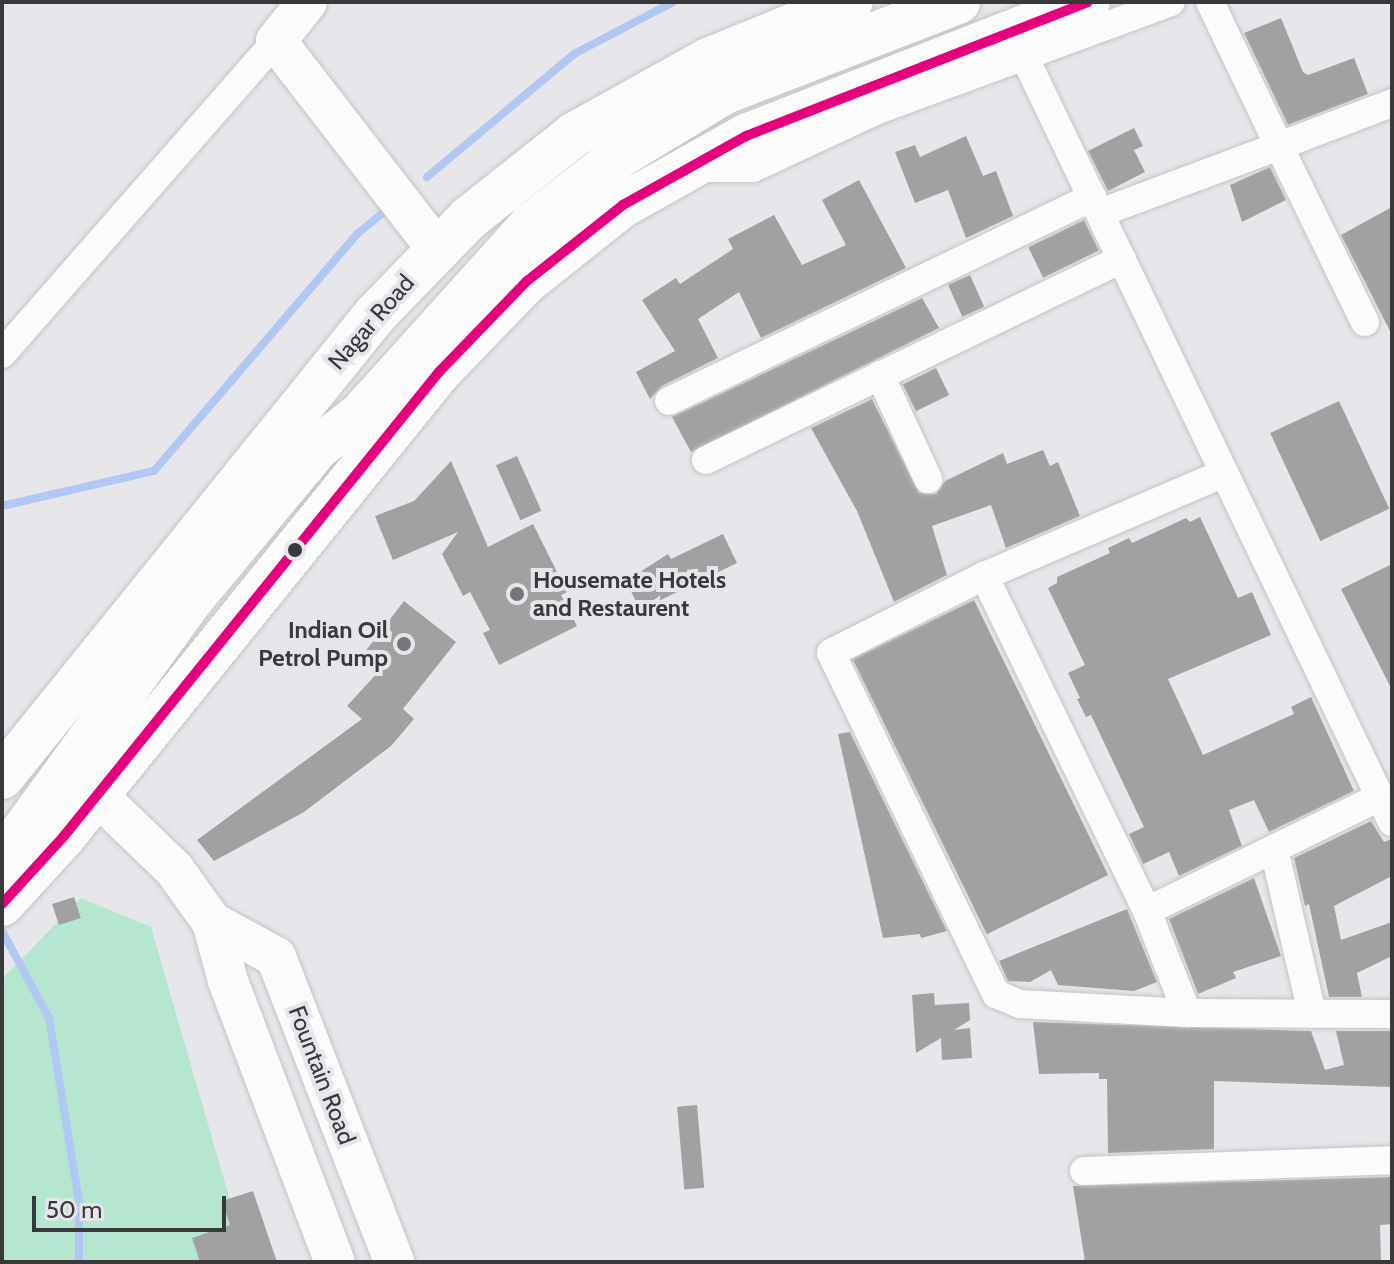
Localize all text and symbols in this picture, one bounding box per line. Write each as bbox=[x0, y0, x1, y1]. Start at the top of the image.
street label: Nagar Road bbox=[322, 269, 420, 375]
unlabelled marker bbox=[287, 542, 303, 558]
place label: Housemate Hotels and Restaurent bbox=[533, 566, 726, 622]
marker: Housemate Hotels and Restaurent bbox=[508, 585, 526, 603]
place label: Indian Oil Petrol Pump bbox=[258, 616, 388, 672]
marker: Indian Oil Petrol Pump bbox=[395, 635, 413, 653]
street label: Fountain Road bbox=[282, 1002, 362, 1148]
scale bar bbox=[36, 1180, 230, 1230]
text: 50 m bbox=[46, 1195, 102, 1224]

